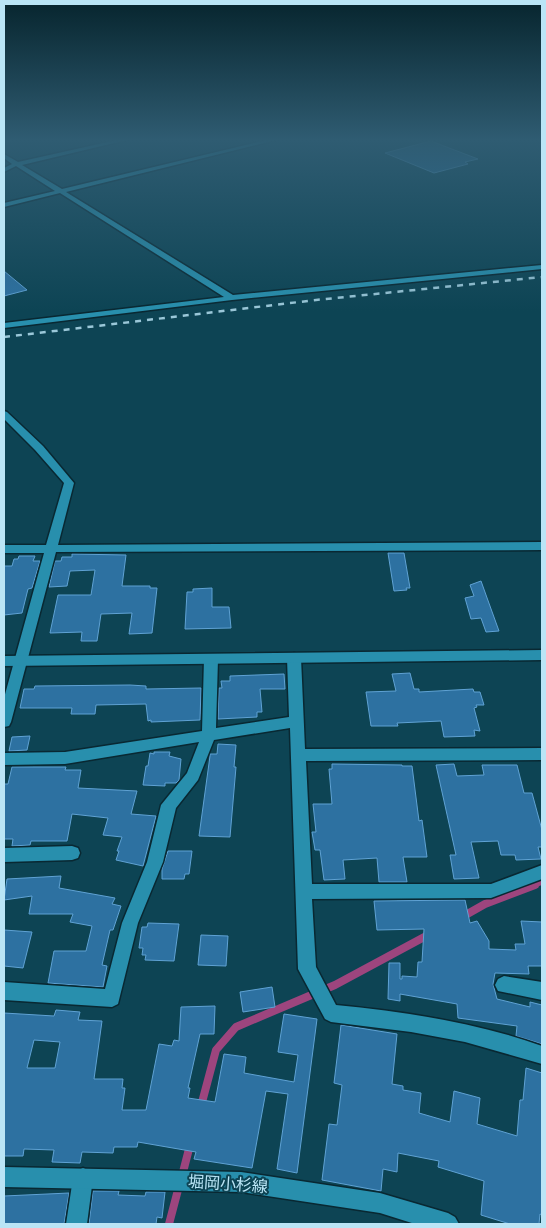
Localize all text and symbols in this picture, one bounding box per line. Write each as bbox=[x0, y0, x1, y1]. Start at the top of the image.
street label: 堀岡小杉線 bbox=[187, 1172, 269, 1196]

